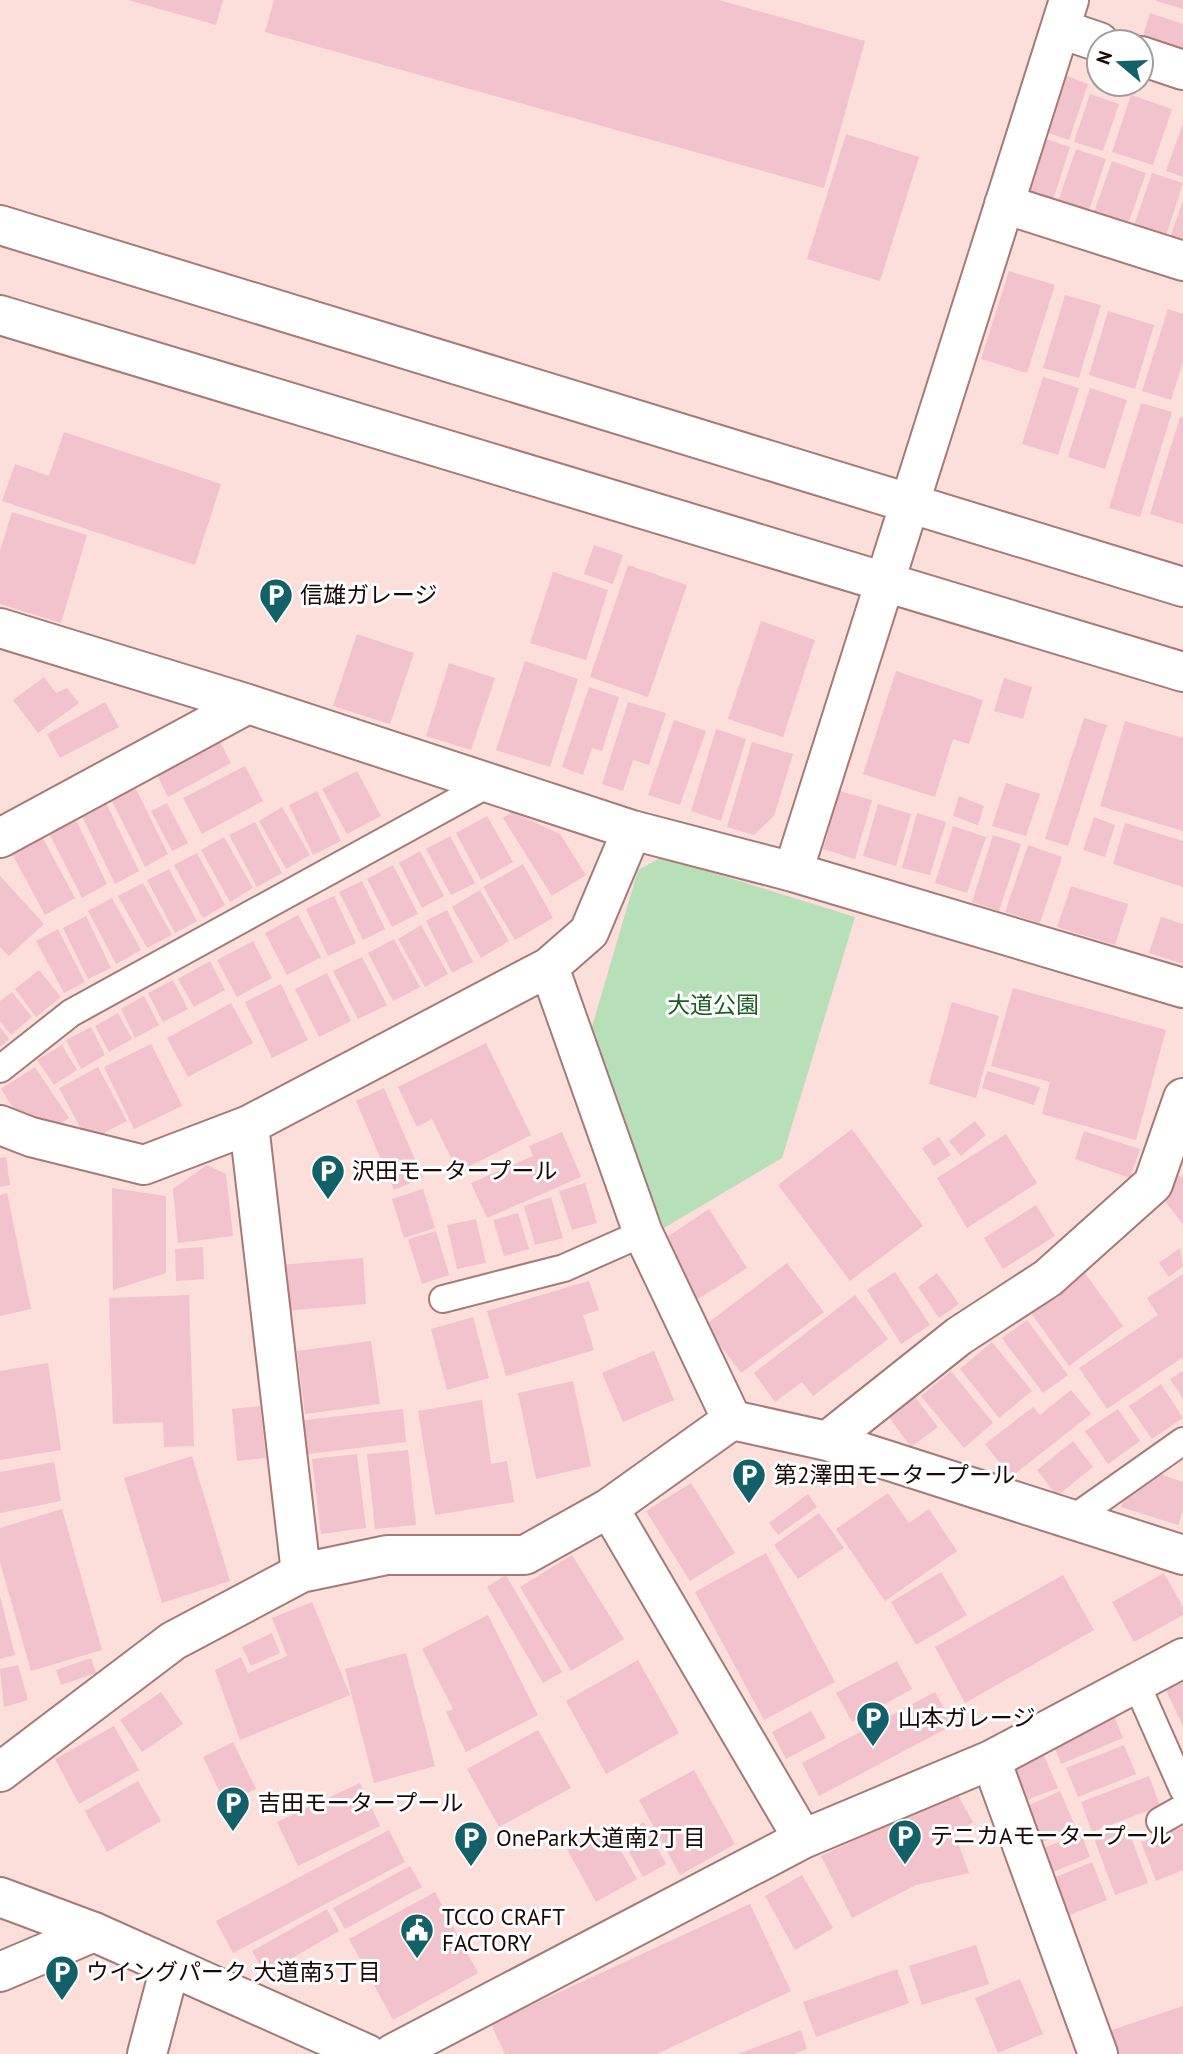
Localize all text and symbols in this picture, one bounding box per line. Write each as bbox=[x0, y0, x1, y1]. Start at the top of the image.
north arrow bbox=[1085, 28, 1155, 98]
text: N bbox=[1091, 48, 1117, 67]
parking icon: 信雄ガレージ bbox=[257, 576, 295, 625]
place label: 信雄ガレージ bbox=[300, 580, 438, 609]
park label: 大道公園 bbox=[667, 990, 759, 1019]
parking icon: 沢田モータープール bbox=[309, 1152, 347, 1201]
place label: 沢田モータープール bbox=[352, 1156, 558, 1185]
parking icon: 第2澤田モータープール bbox=[730, 1456, 768, 1505]
place label: 第2澤田モータープール bbox=[774, 1460, 1015, 1489]
parking icon: 山本ガレージ bbox=[854, 1699, 892, 1748]
place label: 山本ガレージ bbox=[898, 1703, 1036, 1732]
parking icon: 吉田モータープール bbox=[214, 1784, 252, 1833]
place label: 吉田モータープール bbox=[258, 1788, 464, 1817]
parking icon: テニカAモータープール bbox=[886, 1817, 924, 1866]
parking icon: OnePark大道南2丁目 bbox=[452, 1819, 490, 1868]
place label: テニカAモータープール bbox=[930, 1821, 1172, 1850]
place label: OnePark大道南2丁目 bbox=[496, 1823, 706, 1852]
place label: TCCO CRAFT FACTORY bbox=[442, 1902, 565, 1957]
public building icon: TCCO CRAFT FACTORY bbox=[398, 1911, 436, 1960]
parking icon: ウイングパーク 大道南3丁目 bbox=[43, 1953, 81, 2002]
place label: ウイングパーク 大道南3丁目 bbox=[86, 1957, 381, 1986]

